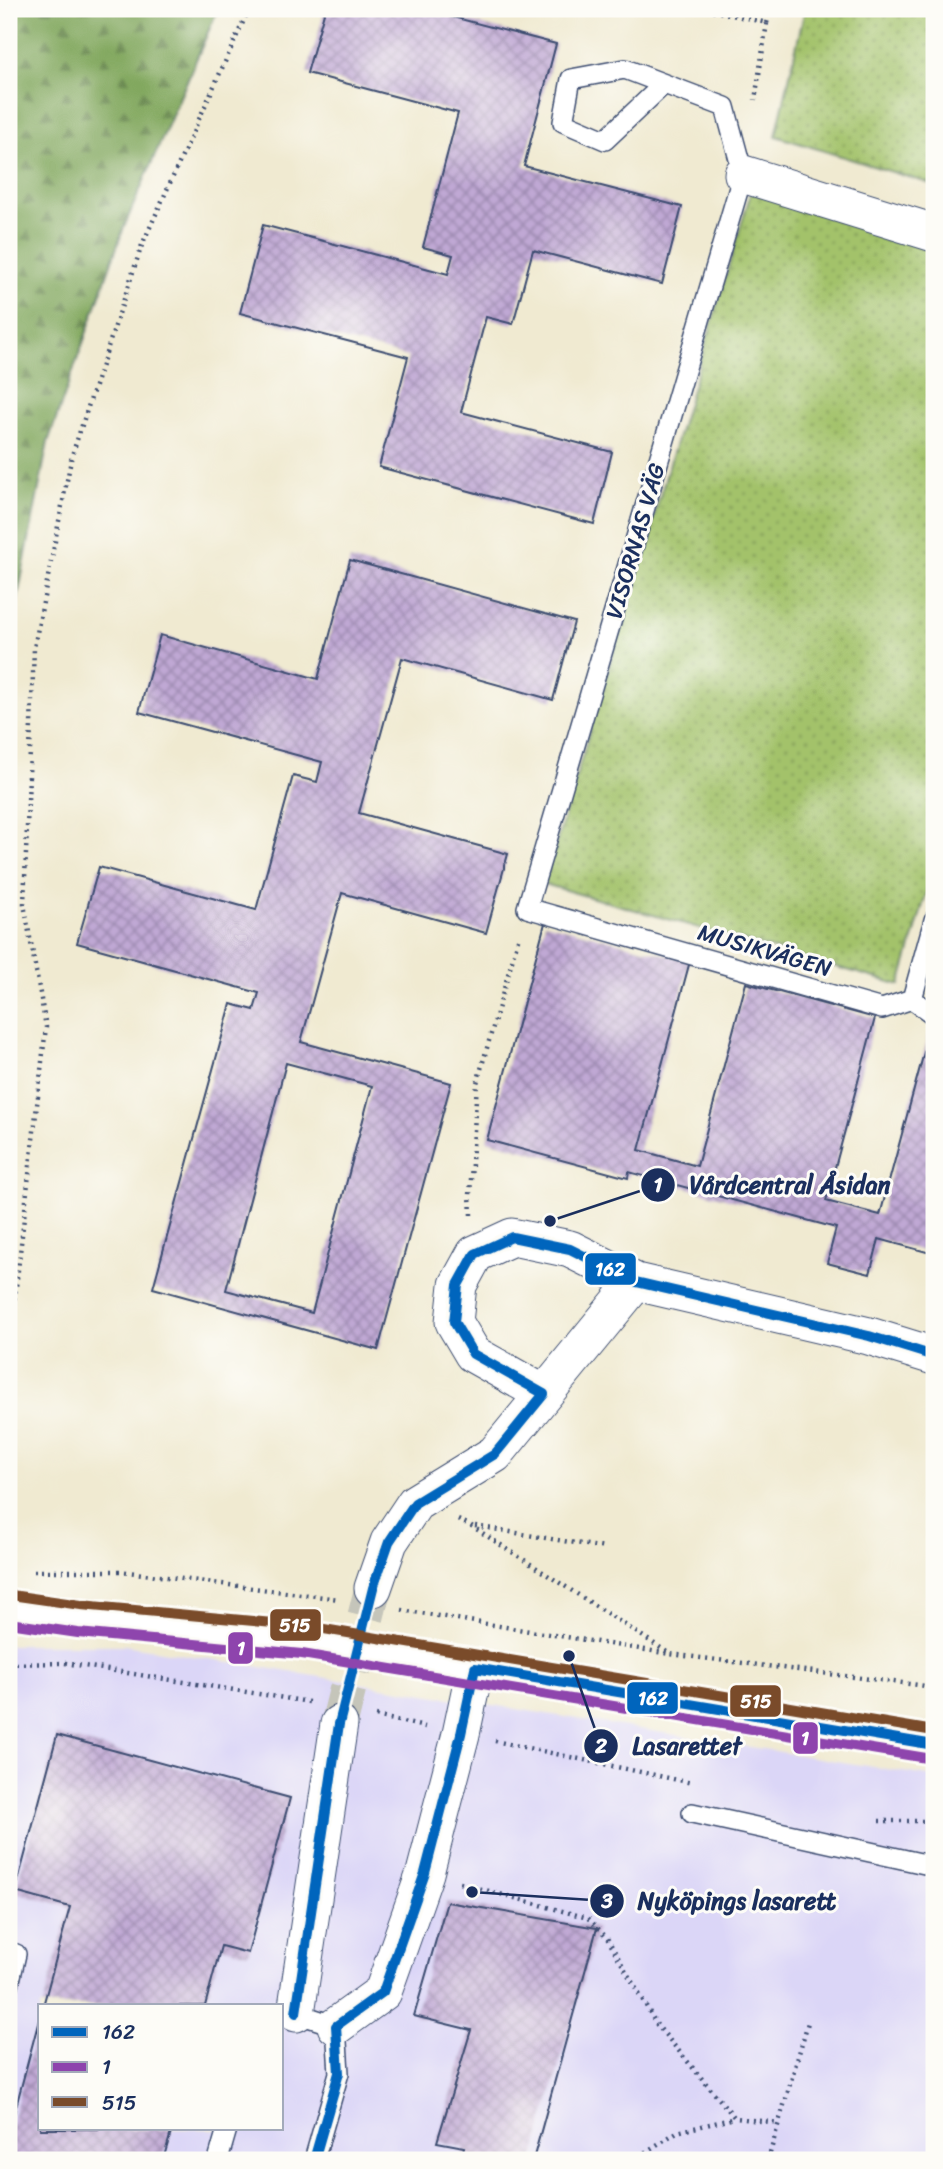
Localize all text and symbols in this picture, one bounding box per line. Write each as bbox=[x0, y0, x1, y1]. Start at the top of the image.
street label: VISORNAS VÄG bbox=[594, 458, 677, 624]
street label: MUSIKVÄGEN bbox=[693, 912, 837, 989]
callout: Vårdcentral Åsidan bbox=[640, 1162, 904, 1207]
text: Vårdcentral Åsidan bbox=[690, 1164, 890, 1206]
text: 1 bbox=[653, 1166, 663, 1204]
line badge: 162 bbox=[584, 1252, 637, 1286]
text: 162 bbox=[595, 1253, 625, 1286]
line badge: 515 bbox=[269, 1608, 322, 1642]
text: 515 bbox=[279, 1609, 311, 1642]
line badge: 1 bbox=[227, 1631, 254, 1665]
text: 1 bbox=[237, 1632, 245, 1665]
line badge: 162 bbox=[626, 1681, 679, 1715]
text: 162 bbox=[638, 1682, 668, 1715]
line badge: 515 bbox=[729, 1684, 782, 1718]
text: 515 bbox=[740, 1685, 772, 1718]
line badge: 1 bbox=[792, 1721, 819, 1755]
text: 1 bbox=[801, 1722, 809, 1755]
callout: Lasarettet bbox=[583, 1723, 756, 1768]
text: Lasarettet bbox=[632, 1725, 743, 1767]
text: 2 bbox=[594, 1727, 607, 1765]
callout: Nyköpings lasarett bbox=[589, 1878, 850, 1923]
text: Nyköpings lasarett bbox=[637, 1880, 836, 1922]
text: 3 bbox=[600, 1882, 613, 1920]
legend bbox=[38, 2004, 284, 2130]
text: 162 bbox=[102, 2013, 135, 2051]
text: 1 bbox=[102, 2048, 111, 2086]
text: 515 bbox=[102, 2084, 137, 2122]

